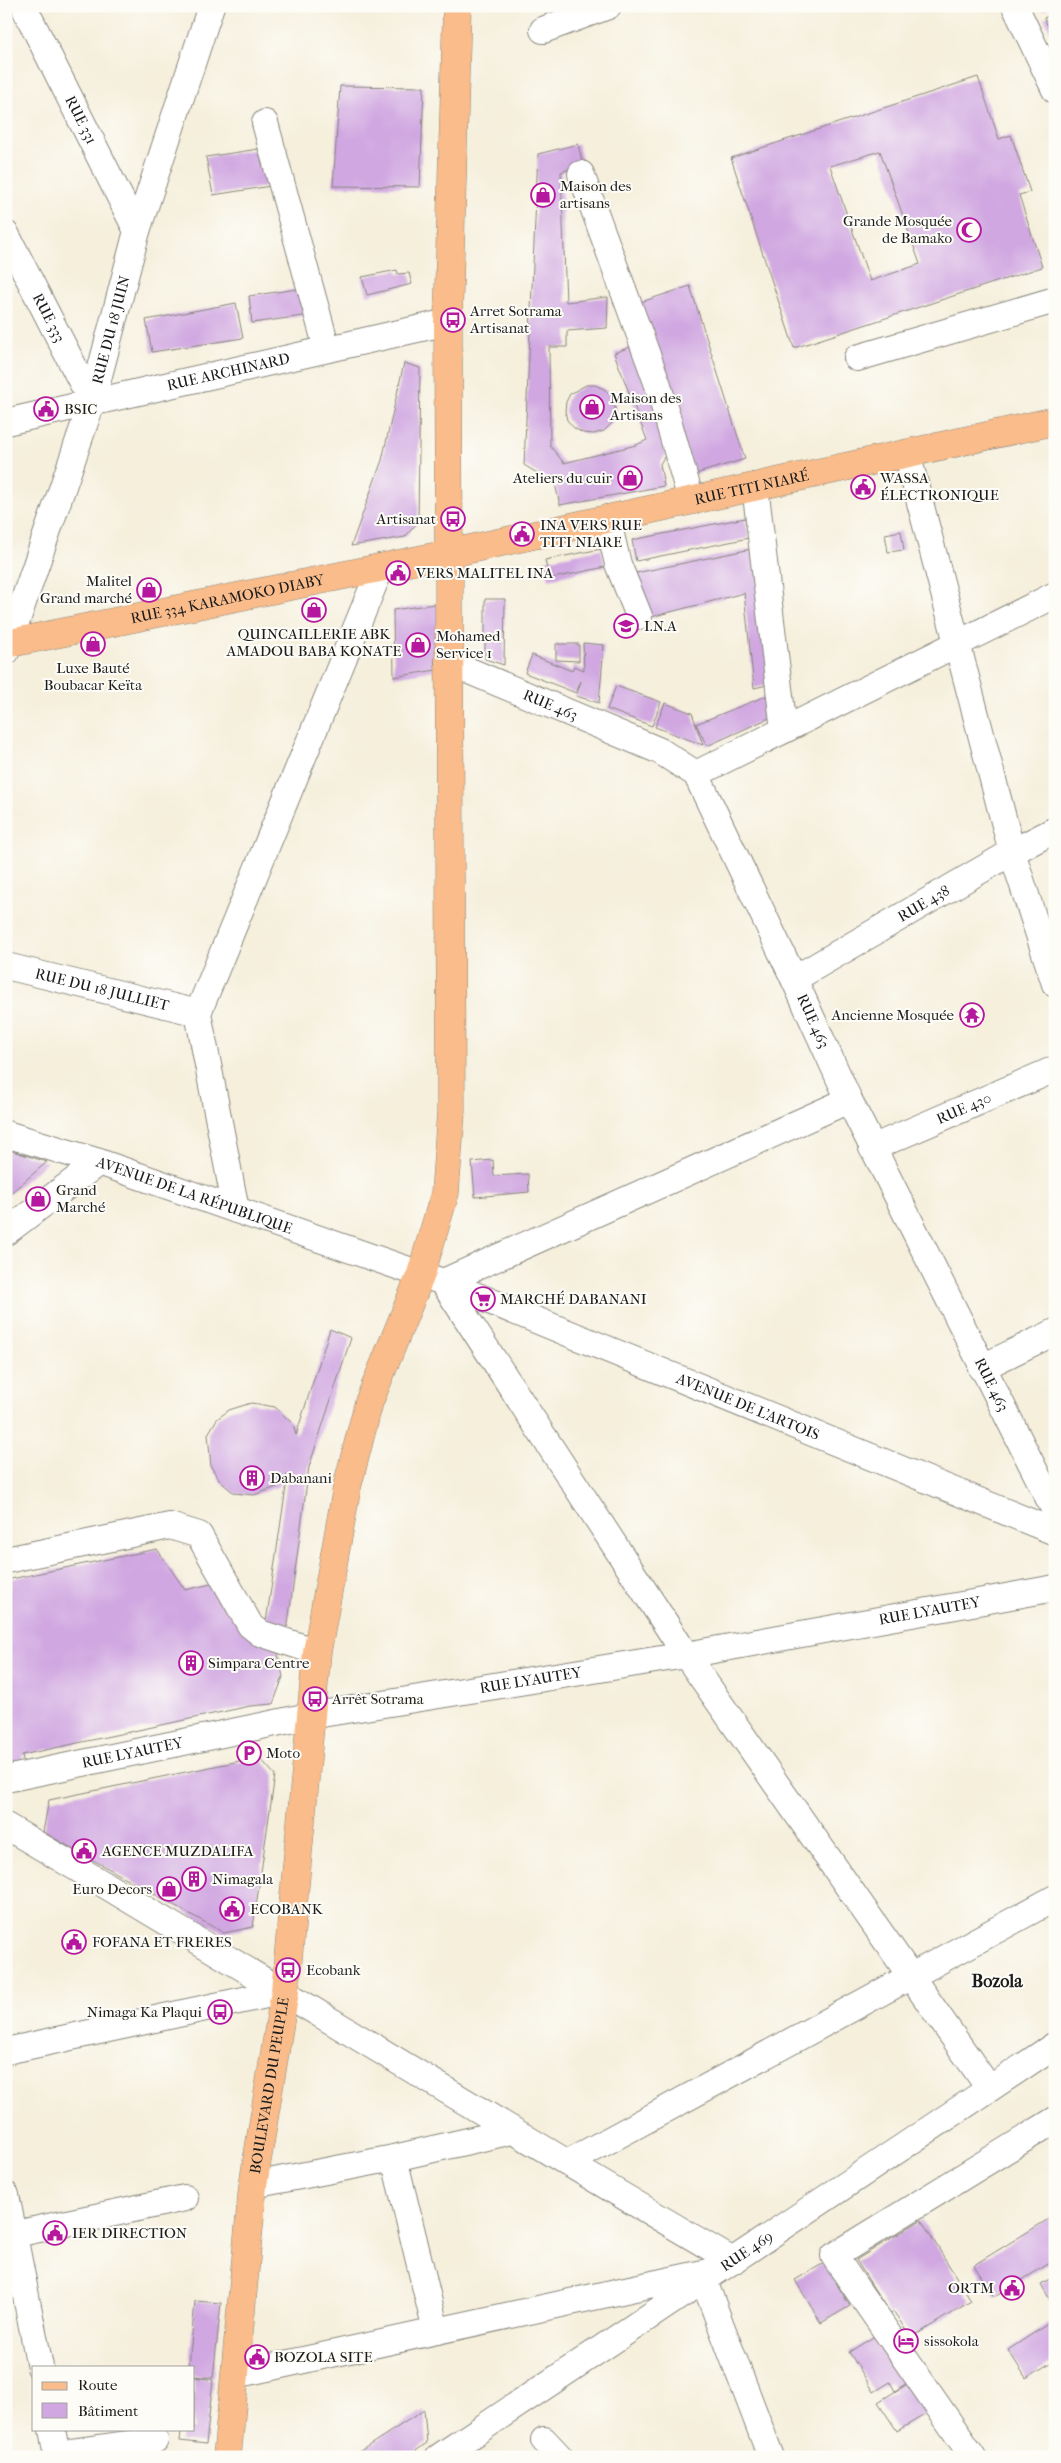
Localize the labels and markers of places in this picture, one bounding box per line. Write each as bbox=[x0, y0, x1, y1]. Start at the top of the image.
place label: Maison des artisans bbox=[560, 177, 632, 212]
shop icon: Maison des artisans bbox=[530, 182, 556, 208]
place label: Grande Mosquée de Bamako bbox=[843, 212, 953, 247]
mosque icon: Grande Mosquée de Bamako bbox=[956, 217, 982, 243]
place label: Arret Sotrama Artisanat bbox=[469, 302, 563, 337]
bus stop icon: Arret Sotrama Artisanat bbox=[440, 307, 466, 333]
place label: Maison des Artisans bbox=[609, 389, 682, 424]
shop icon: Maison des Artisans bbox=[579, 394, 605, 420]
public building icon: BSIC bbox=[33, 396, 59, 422]
place label: BSIC bbox=[64, 400, 97, 418]
shop icon: Ateliers du cuir bbox=[617, 465, 643, 491]
place label: Ateliers du cuir bbox=[512, 469, 613, 487]
place label: WASSA ÉLECTRONIQUE bbox=[879, 469, 999, 504]
public building icon: WASSA ÉLECTRONIQUE bbox=[850, 474, 876, 500]
bus stop icon: Artisanat bbox=[440, 506, 466, 532]
place label: Artisanat bbox=[376, 510, 437, 528]
place label: INA VERS RUE TITI NIARE bbox=[540, 516, 642, 551]
public building icon: INA VERS RUE TITI NIARE bbox=[509, 521, 535, 547]
public building icon: VERS MALITEL INA bbox=[385, 560, 411, 586]
place label: VERS MALITEL INA bbox=[415, 564, 554, 582]
place label: Malitel Grand marché bbox=[40, 572, 133, 607]
shop icon: Malitel Grand marché bbox=[136, 577, 162, 603]
shop icon: QUINCAILLERIE ABK AMADOU BABA KONATE bbox=[301, 597, 327, 623]
school or university icon: I.N.A bbox=[613, 613, 639, 639]
place label: I.N.A bbox=[644, 617, 677, 635]
place label: QUINCAILLERIE ABK AMADOU BABA KONATE bbox=[225, 625, 402, 660]
place label: Mohamed Service 1 bbox=[436, 627, 501, 662]
shop icon: Luxe Bauté Boubacar Keïta bbox=[80, 631, 106, 657]
shop icon: Mohamed Service 1 bbox=[405, 632, 431, 658]
place label: Luxe Bauté Boubacar Keïta bbox=[44, 659, 143, 694]
temple icon: Ancienne Mosquée bbox=[959, 1002, 985, 1028]
place label: Ancienne Mosquée bbox=[831, 1006, 955, 1024]
place label: Grand Marché bbox=[56, 1181, 106, 1216]
shop icon: Grand Marché bbox=[25, 1186, 51, 1212]
supermarket icon: MARCHÉ DABANANI bbox=[470, 1286, 496, 1312]
place label: MARCHÉ DABANANI bbox=[500, 1290, 647, 1308]
building icon: Dabanani bbox=[239, 1465, 265, 1491]
place label: Dabanani bbox=[270, 1469, 333, 1487]
building icon: Simpara Centre bbox=[178, 1650, 204, 1676]
place label: Simpara Centre bbox=[208, 1654, 310, 1672]
bus stop icon: Arrêt Sotrama bbox=[302, 1686, 328, 1712]
place label: Arrêt Sotrama bbox=[331, 1690, 425, 1708]
parking icon: Moto bbox=[236, 1740, 262, 1766]
place label: Moto bbox=[266, 1744, 300, 1762]
public building icon: AGENCE MUZDALIFA bbox=[71, 1838, 97, 1864]
place label: AGENCE MUZDALIFA bbox=[101, 1842, 254, 1860]
building icon: Nimagala bbox=[181, 1866, 207, 1892]
place label: Nimagala bbox=[212, 1870, 274, 1888]
shop icon: Euro Decors bbox=[156, 1876, 182, 1902]
place label: Euro Decors bbox=[72, 1880, 152, 1898]
public building icon: ECOBANK bbox=[219, 1896, 245, 1922]
place label: ECOBANK bbox=[250, 1900, 324, 1918]
public building icon: FOFANA ET FRERES bbox=[61, 1929, 87, 1955]
place label: FOFANA ET FRERES bbox=[92, 1933, 232, 1951]
bus stop icon: Ecobank bbox=[275, 1957, 301, 1983]
place label: Ecobank bbox=[306, 1961, 361, 1979]
bus stop icon: Nimaga Ka Plaqui bbox=[207, 1999, 233, 2025]
place label: Nimaga Ka Plaqui bbox=[87, 2003, 203, 2021]
public building icon: IER DIRECTION bbox=[42, 2220, 68, 2246]
place label: IER DIRECTION bbox=[72, 2224, 188, 2242]
public building icon: ORTM bbox=[999, 2275, 1025, 2301]
place label: ORTM bbox=[948, 2279, 994, 2297]
hotel icon: sissokola bbox=[893, 2328, 919, 2354]
place label: sissokola bbox=[924, 2332, 980, 2350]
public building icon: BOZOLA SITE bbox=[244, 2344, 270, 2370]
place label: BOZOLA SITE bbox=[274, 2348, 373, 2366]

